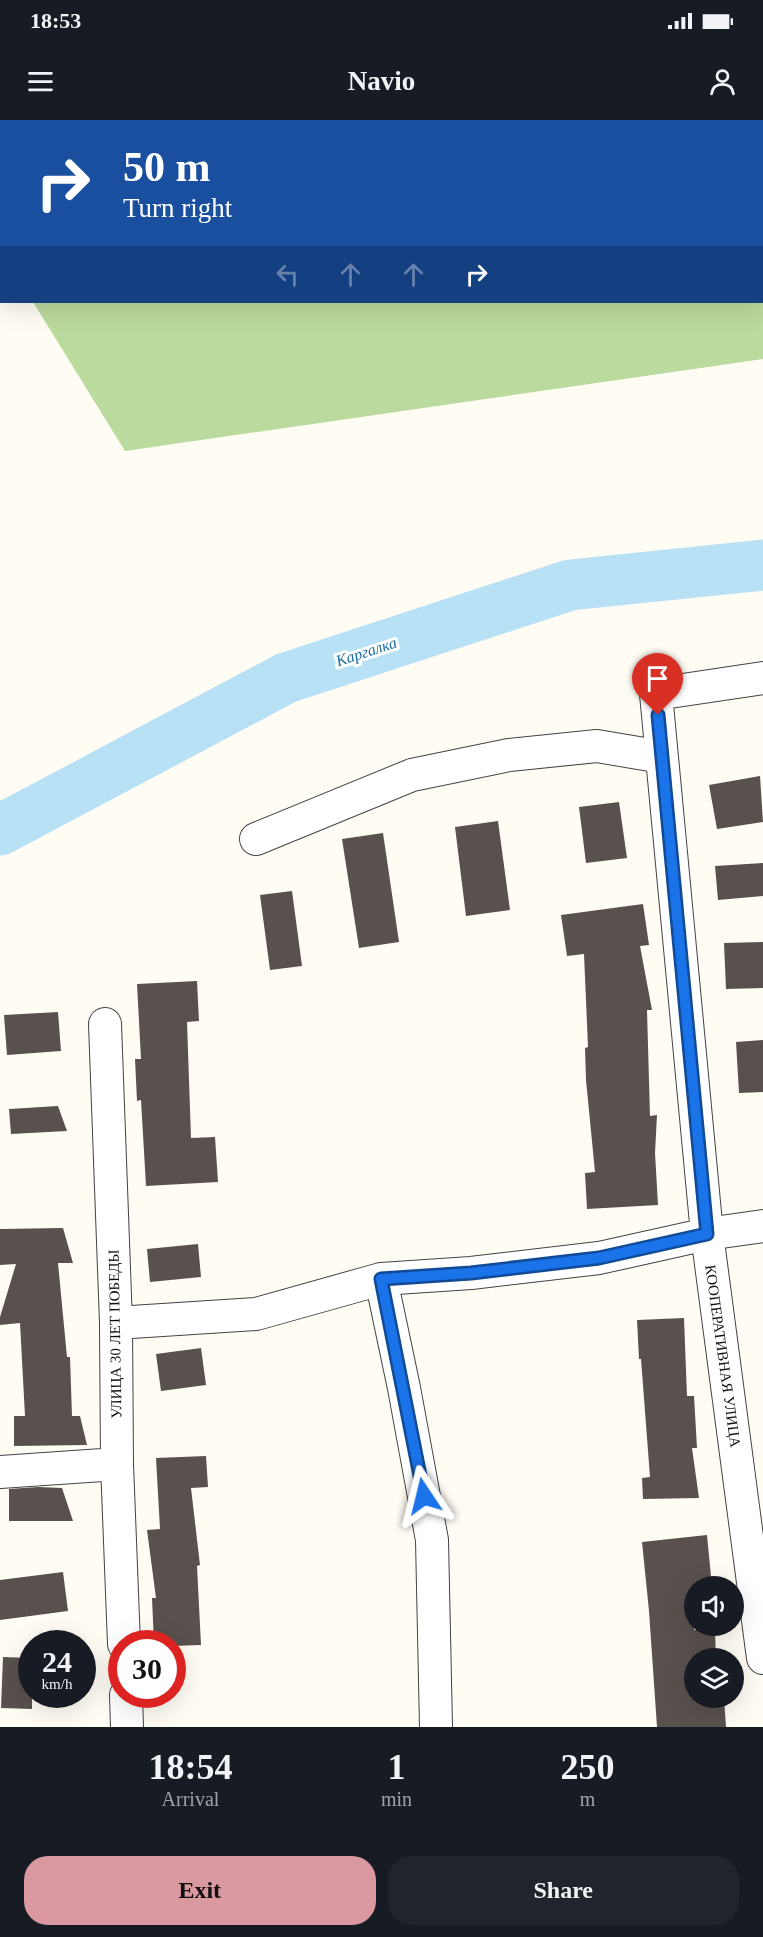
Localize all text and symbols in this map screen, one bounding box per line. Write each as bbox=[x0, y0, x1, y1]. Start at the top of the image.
text: 18:53 bbox=[30, 8, 81, 33]
icon: menu bbox=[24, 65, 57, 98]
icon: person bbox=[706, 65, 739, 98]
text: Navio bbox=[348, 66, 415, 96]
icon: right bbox=[24, 144, 102, 222]
text: 50 m bbox=[123, 144, 211, 190]
text: Turn right bbox=[123, 193, 232, 223]
icon: left bbox=[271, 258, 304, 291]
icon: ahead bbox=[334, 258, 367, 291]
icon: ahead bbox=[397, 258, 430, 291]
icon: right bbox=[460, 258, 493, 291]
water label: Каргалка bbox=[333, 634, 399, 671]
pin bbox=[632, 653, 683, 715]
icon: arrive bbox=[641, 662, 674, 695]
street label: УЛИЦА 30 ЛЕТ ПОБЕДЫ bbox=[106, 1249, 124, 1419]
street label: КООПЕРАТИВНАЯ УЛИЦА bbox=[702, 1264, 744, 1449]
position arrow bbox=[392, 1464, 456, 1528]
map controls bbox=[684, 1576, 744, 1708]
button: sound bbox=[684, 1576, 744, 1636]
speed limit sign: 30 bbox=[108, 1630, 186, 1708]
text: 24 bbox=[42, 1645, 72, 1678]
button: layers bbox=[684, 1648, 744, 1708]
text: km/h bbox=[42, 1676, 72, 1692]
text: 18:54 bbox=[148, 1747, 232, 1787]
text: 1 bbox=[388, 1747, 406, 1787]
text: 250 bbox=[561, 1747, 615, 1787]
text: Arrival bbox=[162, 1788, 219, 1810]
text: min bbox=[381, 1788, 412, 1810]
text: m bbox=[580, 1788, 595, 1810]
button: Exit bbox=[24, 1856, 376, 1925]
button: Share bbox=[388, 1856, 739, 1925]

